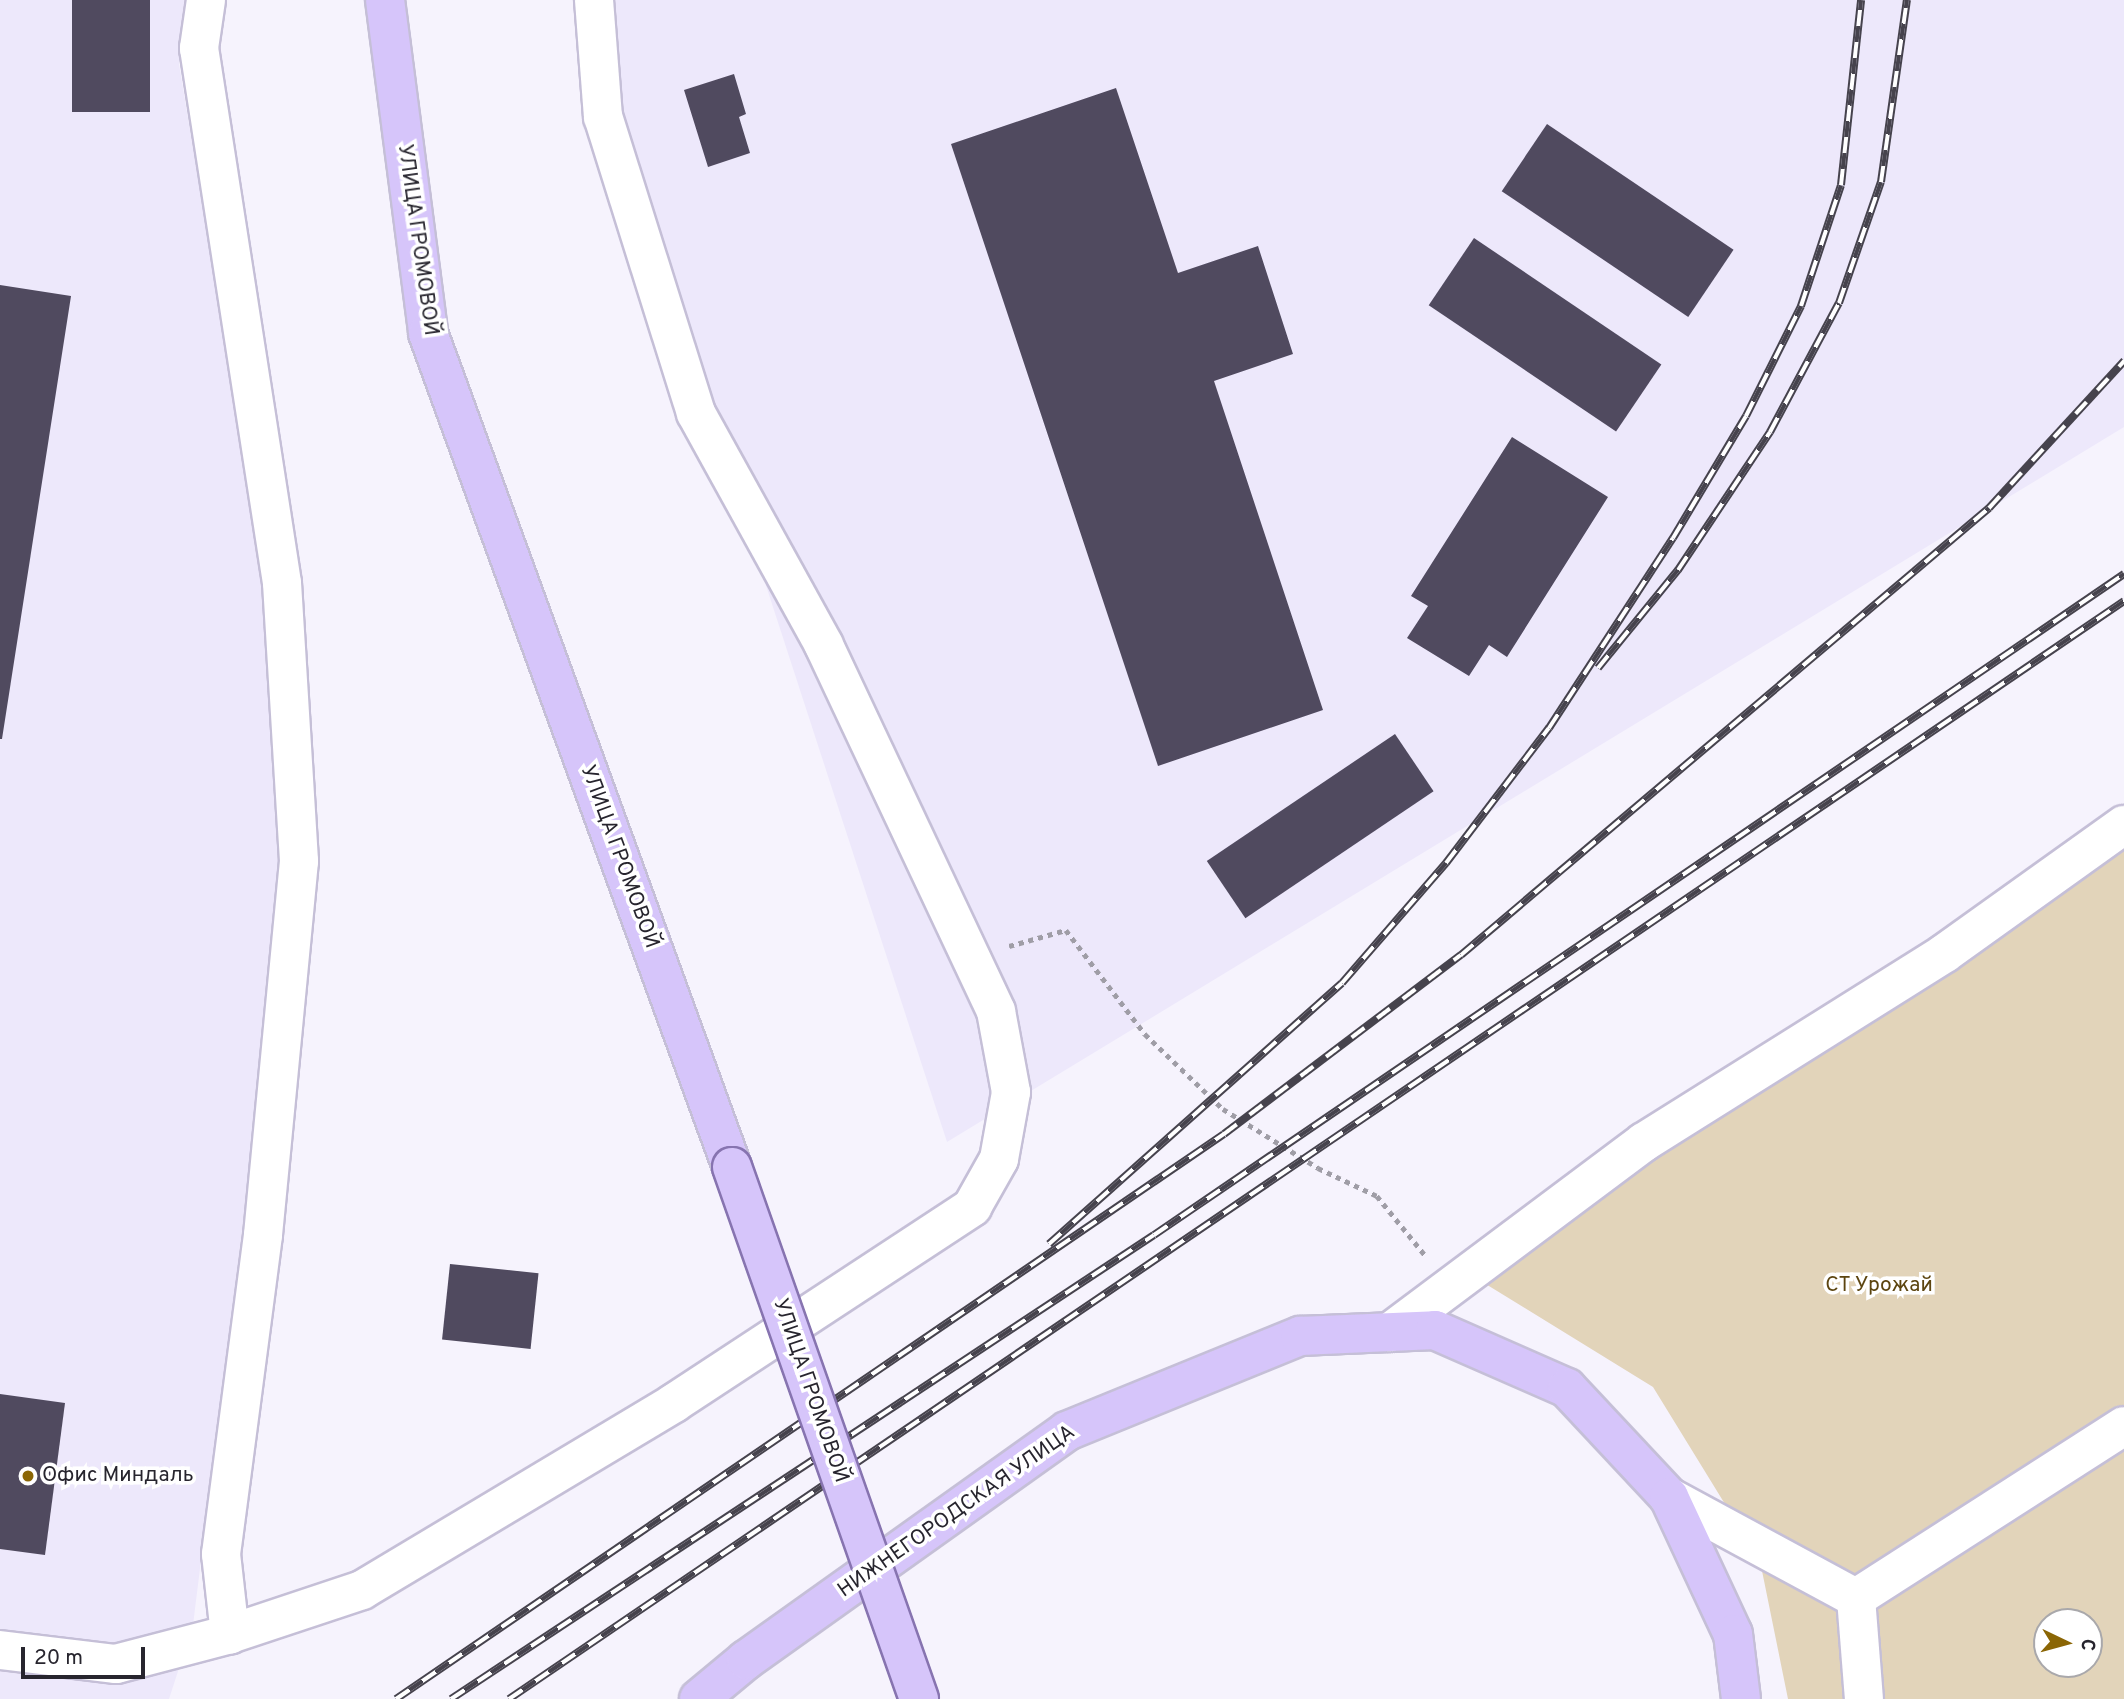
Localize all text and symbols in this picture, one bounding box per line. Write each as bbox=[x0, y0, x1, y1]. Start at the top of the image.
street label: УЛИЦА ГРОМОВОЙ bbox=[391, 142, 443, 338]
street label: УЛИЦА ГРОМОВОЙ bbox=[574, 762, 664, 952]
park label: СТ Урожай bbox=[1825, 1273, 1933, 1299]
street label: УЛИЦА ГРОМОВОЙ bbox=[767, 1295, 853, 1487]
street label: НИЖНЕГОРОДСКАЯ УЛИЦА bbox=[834, 1420, 1080, 1604]
place label: Офис Миндаль bbox=[42, 1463, 194, 1489]
marker: Офис Миндаль bbox=[20, 1468, 36, 1484]
north arrow bbox=[2033, 1608, 2103, 1678]
scale bar bbox=[24, 1632, 149, 1676]
text: С bbox=[2074, 1638, 2099, 1652]
text: 20 m bbox=[34, 1645, 83, 1672]

